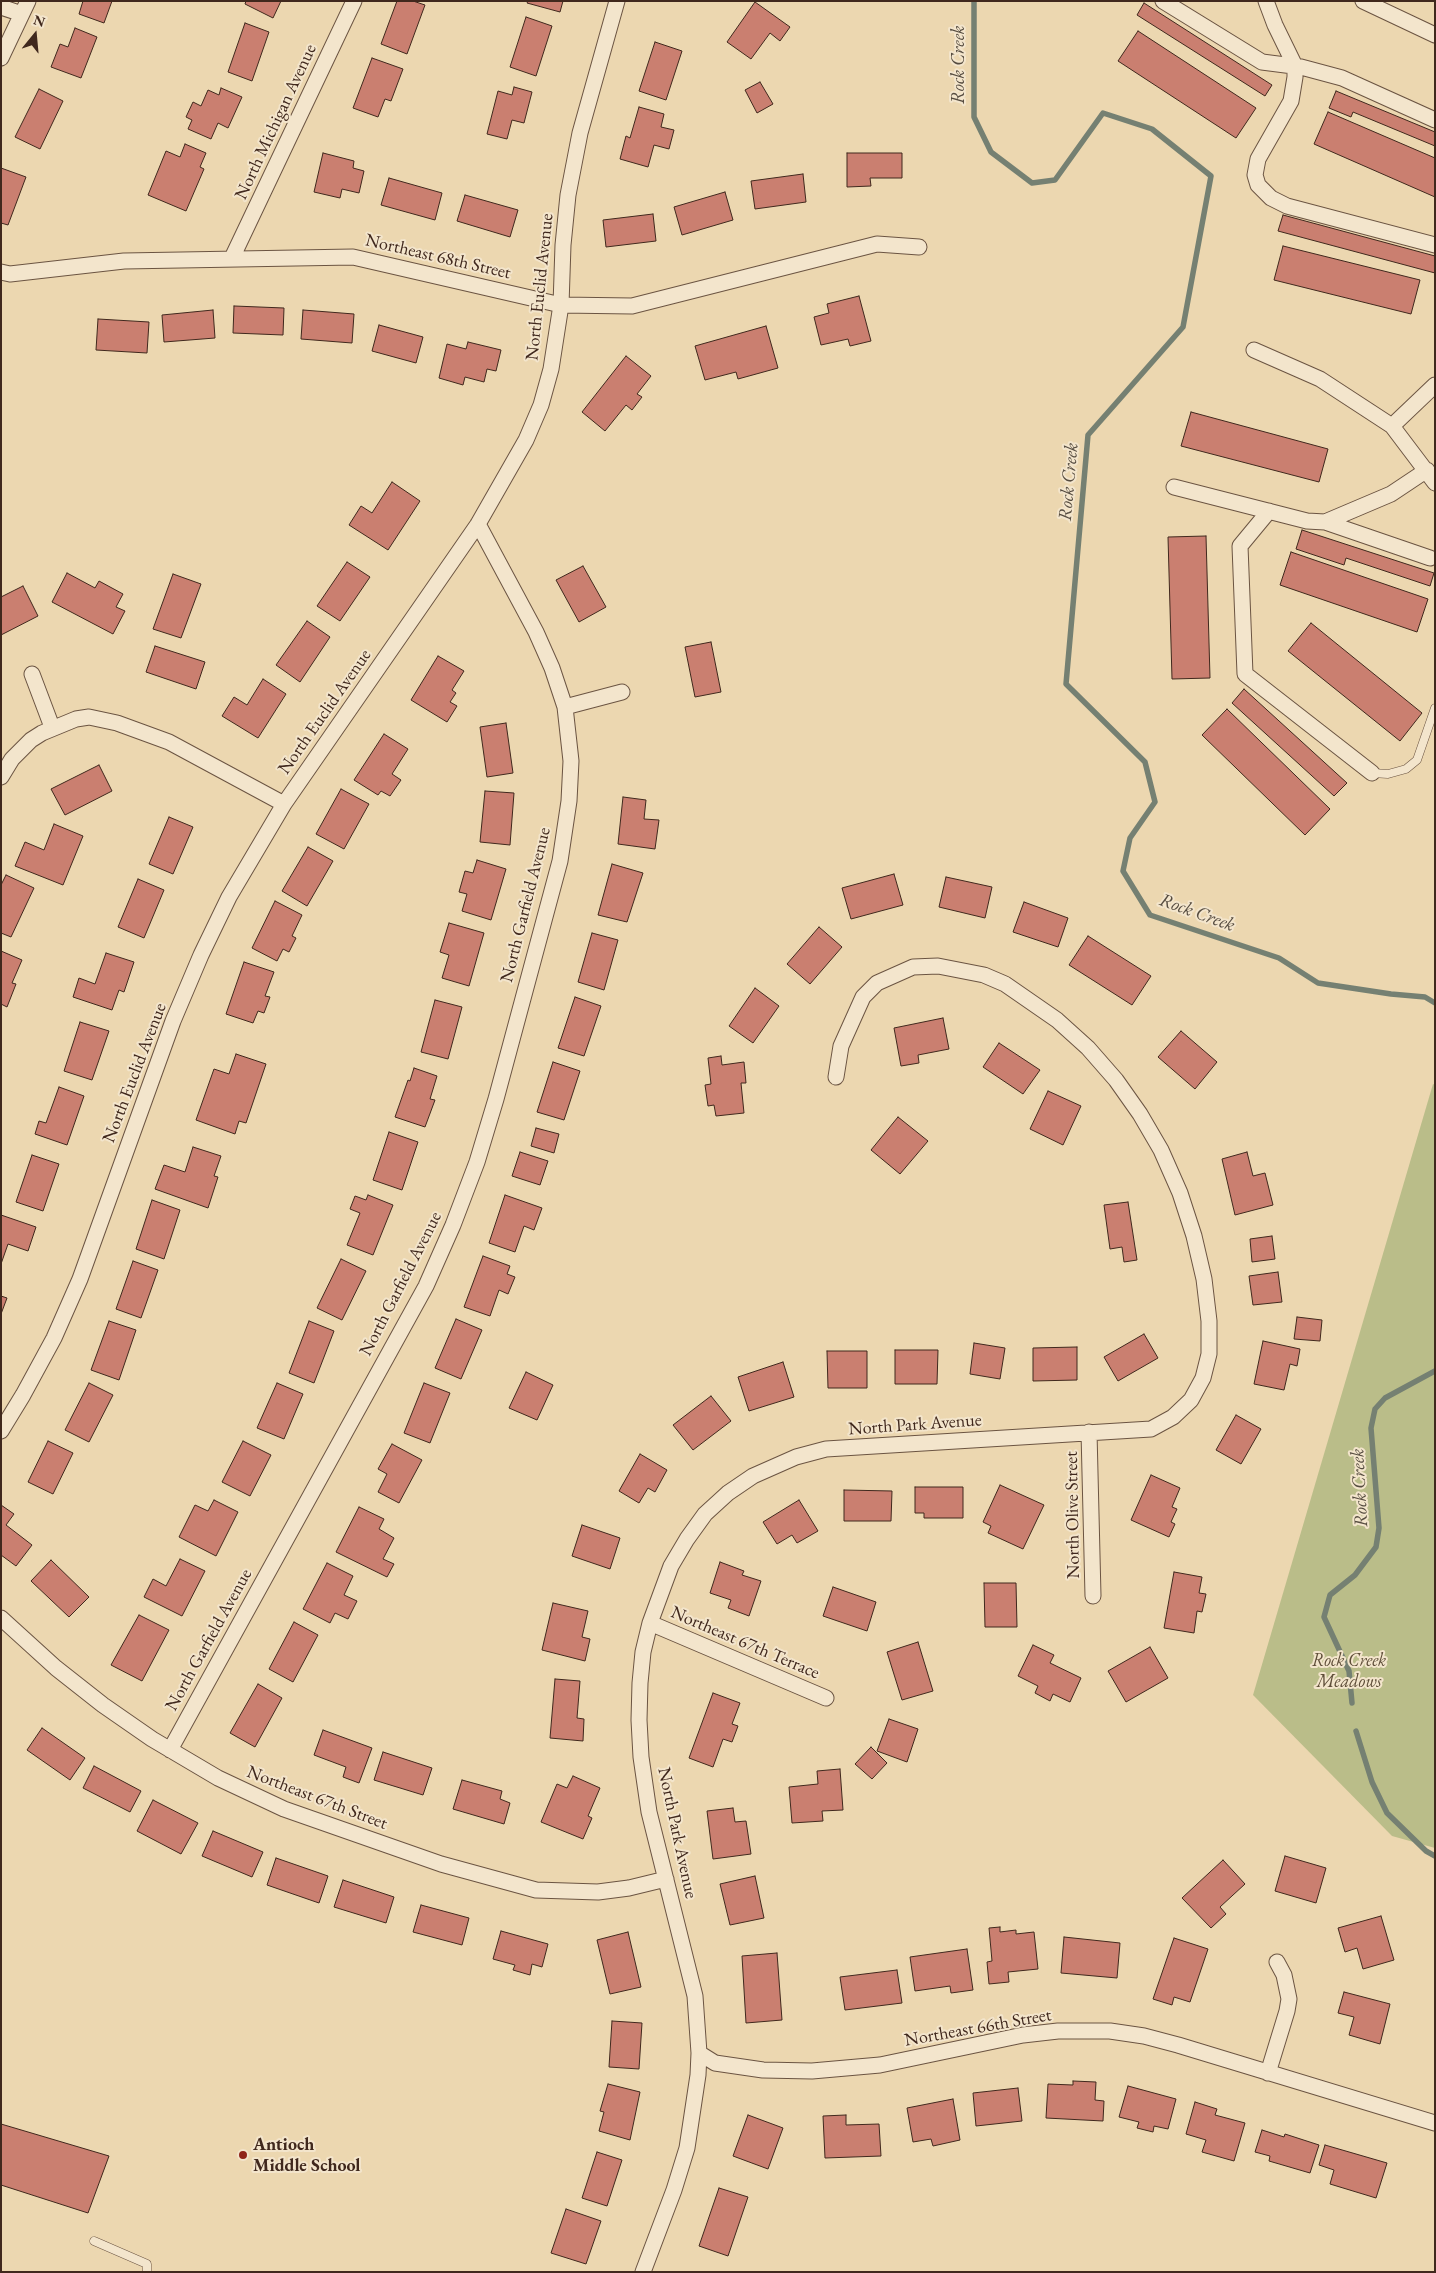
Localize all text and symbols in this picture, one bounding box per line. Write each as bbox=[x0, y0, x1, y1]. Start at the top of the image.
north arrow bbox=[10, 10, 60, 60]
text: N bbox=[31, 10, 47, 31]
water label: Rock Creek bbox=[948, 26, 970, 104]
street label: North Michigan Avenue bbox=[230, 41, 322, 203]
street label: North Euclid Avenue bbox=[522, 212, 558, 362]
street label: Northeast 68th Street bbox=[363, 230, 513, 284]
water label: Rock Creek bbox=[1054, 442, 1084, 522]
street label: North Euclid Avenue bbox=[274, 645, 376, 779]
street label: North Garfield Avenue bbox=[496, 825, 556, 985]
water label: Rock Creek bbox=[1156, 889, 1238, 937]
street label: North Euclid Avenue bbox=[98, 1000, 172, 1146]
street label: North Garfield Avenue bbox=[355, 1208, 447, 1360]
street label: North Park Avenue bbox=[848, 1410, 982, 1440]
water label: Rock Creek bbox=[1347, 1448, 1373, 1528]
street label: North Olive Street bbox=[1061, 1451, 1085, 1579]
street label: North Garfield Avenue bbox=[161, 1565, 257, 1715]
street label: Northeast 67th Terrace bbox=[667, 1602, 823, 1684]
park label: Rock Creek Meadows bbox=[1312, 1650, 1386, 1692]
street label: Northeast 67th Street bbox=[244, 1761, 390, 1835]
street label: North Park Avenue bbox=[653, 1765, 701, 1901]
street label: Northeast 66th Street bbox=[903, 2004, 1053, 2052]
place label: Antioch Middle School bbox=[253, 2134, 360, 2176]
marker: Antioch Middle School bbox=[237, 2149, 249, 2161]

